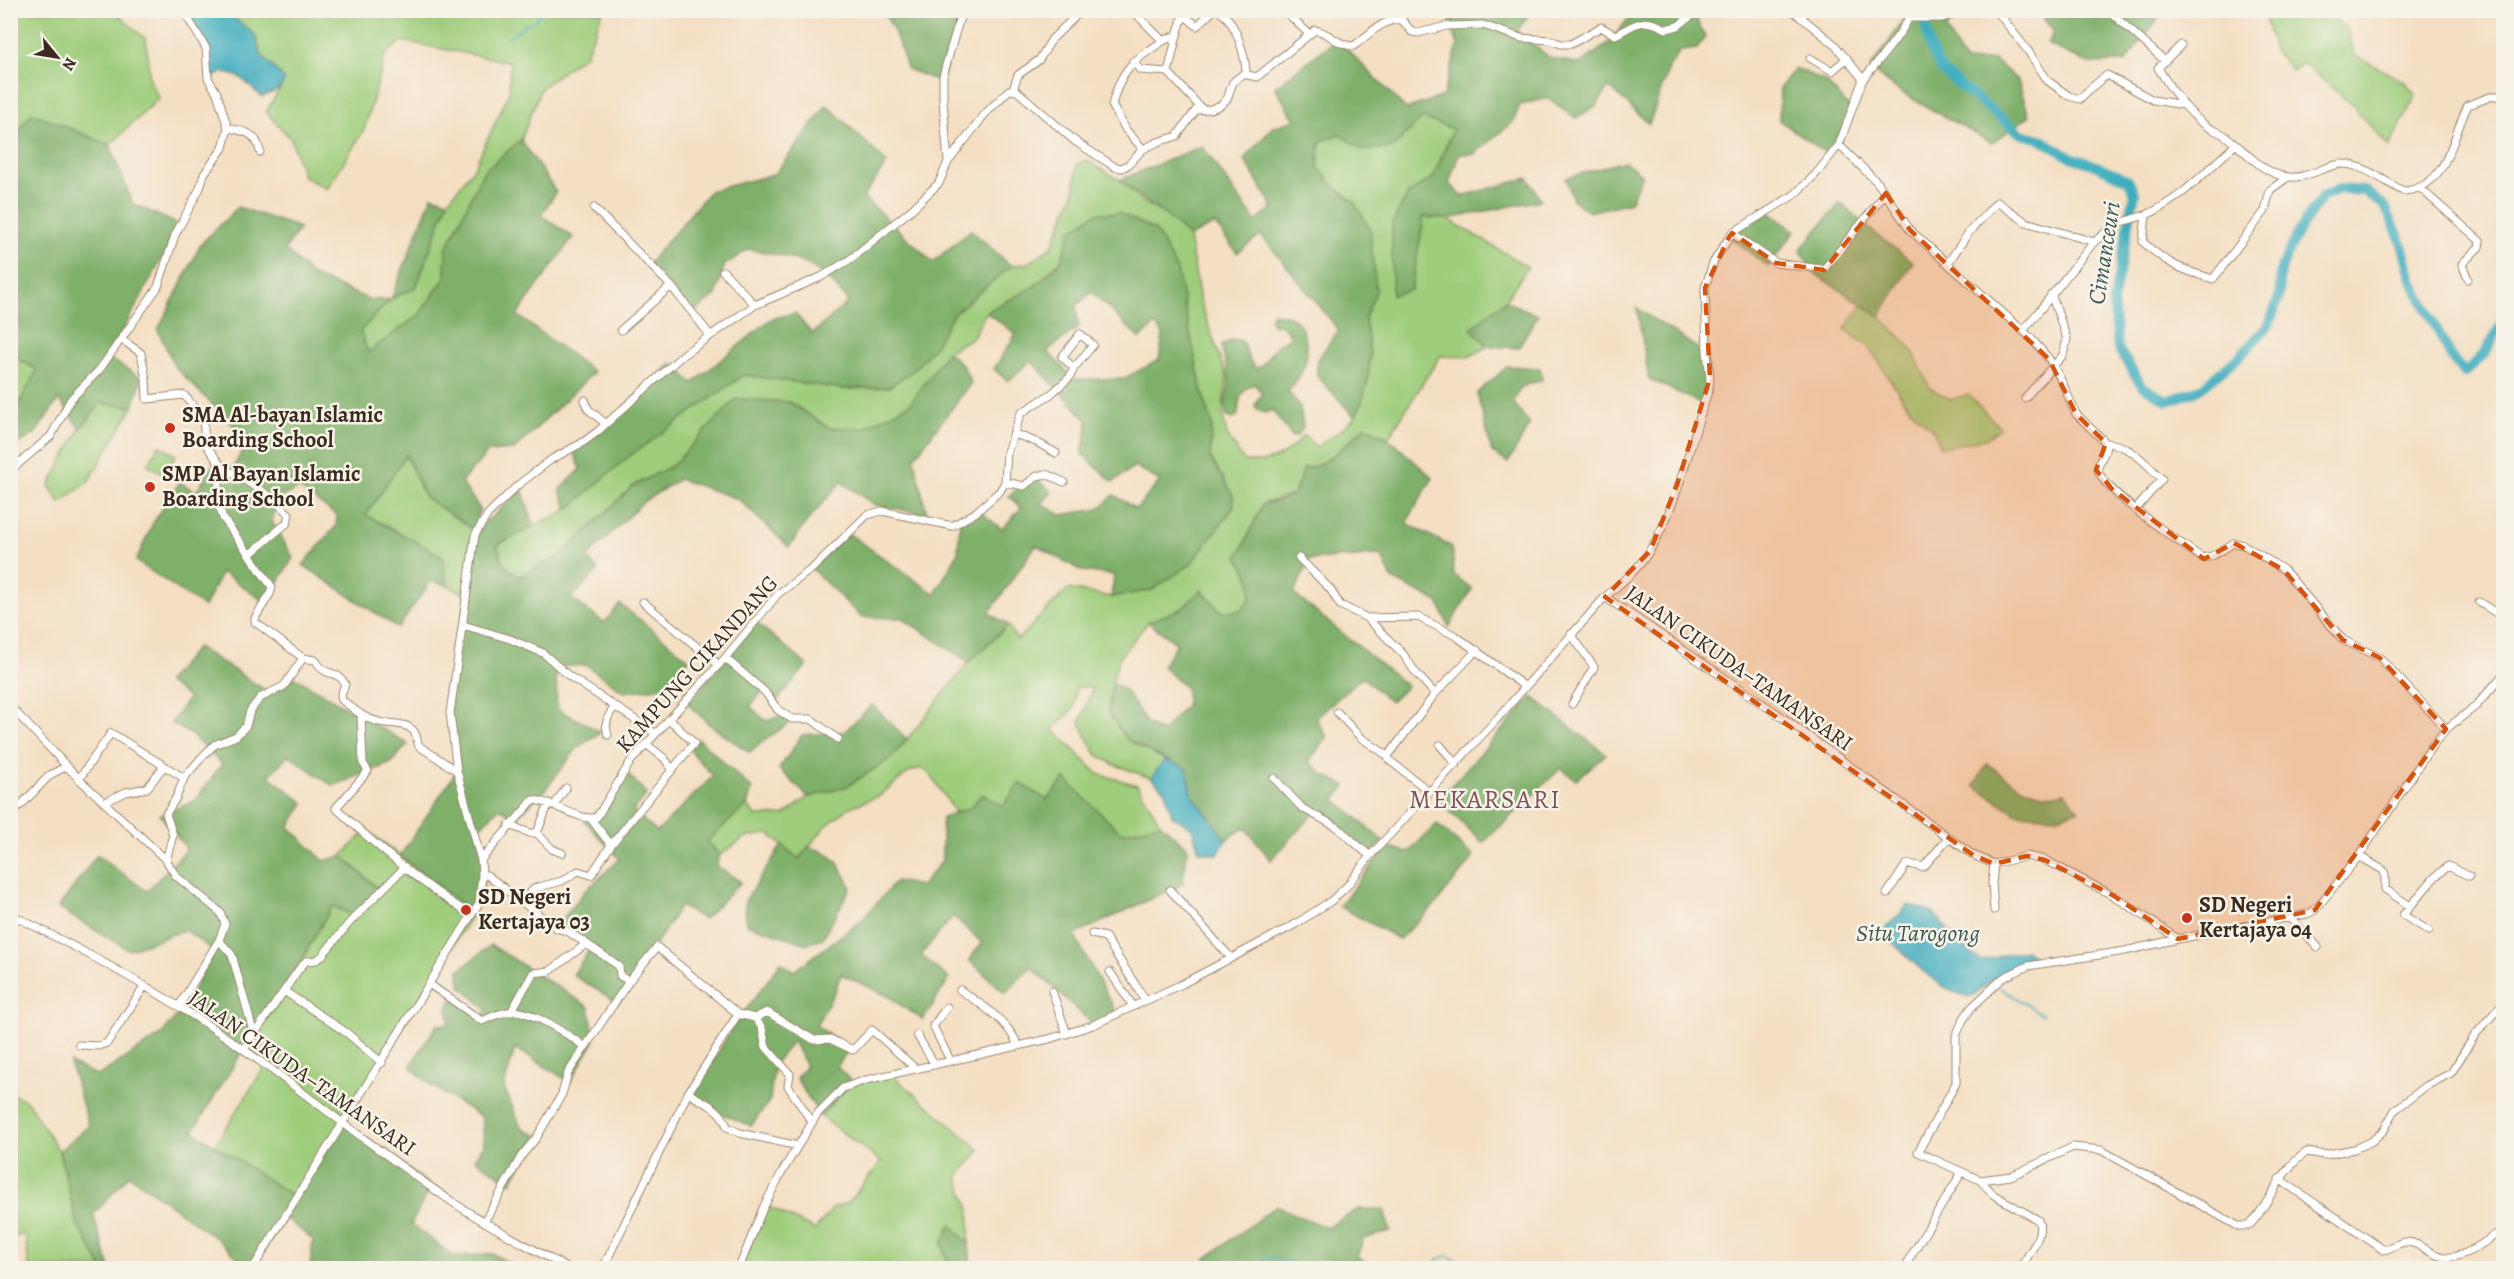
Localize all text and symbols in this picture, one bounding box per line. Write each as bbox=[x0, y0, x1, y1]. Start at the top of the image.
north arrow bbox=[27, 27, 87, 87]
text: N bbox=[57, 53, 82, 75]
water label: Cimanceuri bbox=[2080, 199, 2128, 307]
place label: SMA Al-bayan Islamic Boarding School bbox=[182, 400, 383, 455]
marker: SMA Al-bayan Islamic Boarding School bbox=[163, 421, 177, 435]
place label: SMP Al Bayan Islamic Boarding School bbox=[162, 459, 360, 514]
marker: SMP Al Bayan Islamic Boarding School bbox=[143, 480, 157, 494]
street label: KAMPUNG CIKANDANG bbox=[609, 569, 785, 759]
street label: JALAN CIKUDA–TAMANSARI bbox=[1619, 578, 1859, 758]
district label: MEKARSARI bbox=[1409, 782, 1561, 817]
place label: SD Negeri Kertajaya 03 bbox=[478, 882, 590, 937]
place label: SD Negeri Kertajaya 04 bbox=[2199, 890, 2312, 945]
marker: SD Negeri Kertajaya 03 bbox=[459, 903, 473, 917]
marker: SD Negeri Kertajaya 04 bbox=[2180, 911, 2194, 925]
water label: Situ Tarogong bbox=[1856, 917, 1980, 949]
street label: JALAN CIKUDA–TAMANSARI bbox=[182, 983, 422, 1163]

